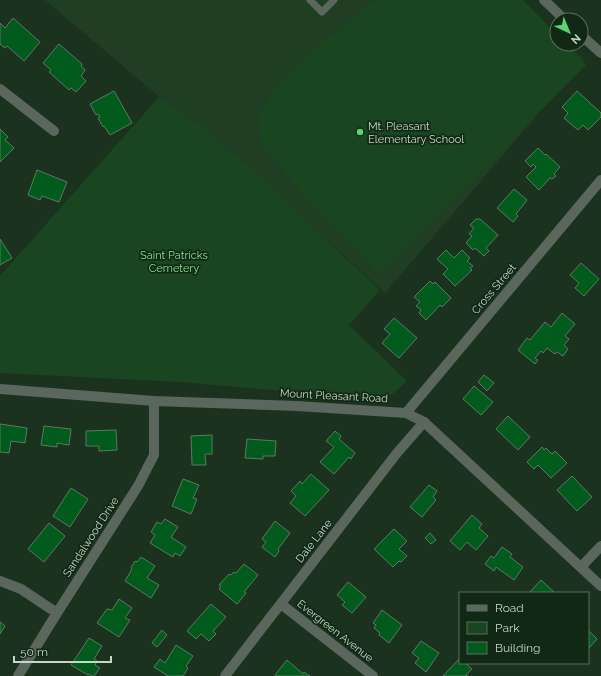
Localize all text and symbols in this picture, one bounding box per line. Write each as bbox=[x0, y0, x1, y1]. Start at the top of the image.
north arrow bbox=[549, 12, 589, 52]
text: N bbox=[568, 31, 583, 46]
place label: Mt. Pleasant Elementary School bbox=[368, 120, 464, 146]
marker: Mt. Pleasant Elementary School bbox=[355, 127, 365, 137]
park label: Saint Patricks Cemetery bbox=[140, 249, 208, 275]
street label: Cross Street bbox=[469, 261, 519, 317]
street label: Mount Pleasant Road bbox=[280, 387, 389, 405]
street label: Sandalwood Drive bbox=[60, 494, 122, 579]
street label: Dale Lane bbox=[293, 516, 335, 565]
legend bbox=[459, 592, 589, 664]
street label: Evergreen Avenue bbox=[294, 597, 376, 665]
text: Road bbox=[495, 601, 524, 615]
text: Park bbox=[495, 621, 520, 635]
scale bar bbox=[14, 638, 111, 664]
text: Building bbox=[495, 641, 541, 655]
text: 50 m bbox=[20, 645, 48, 659]

